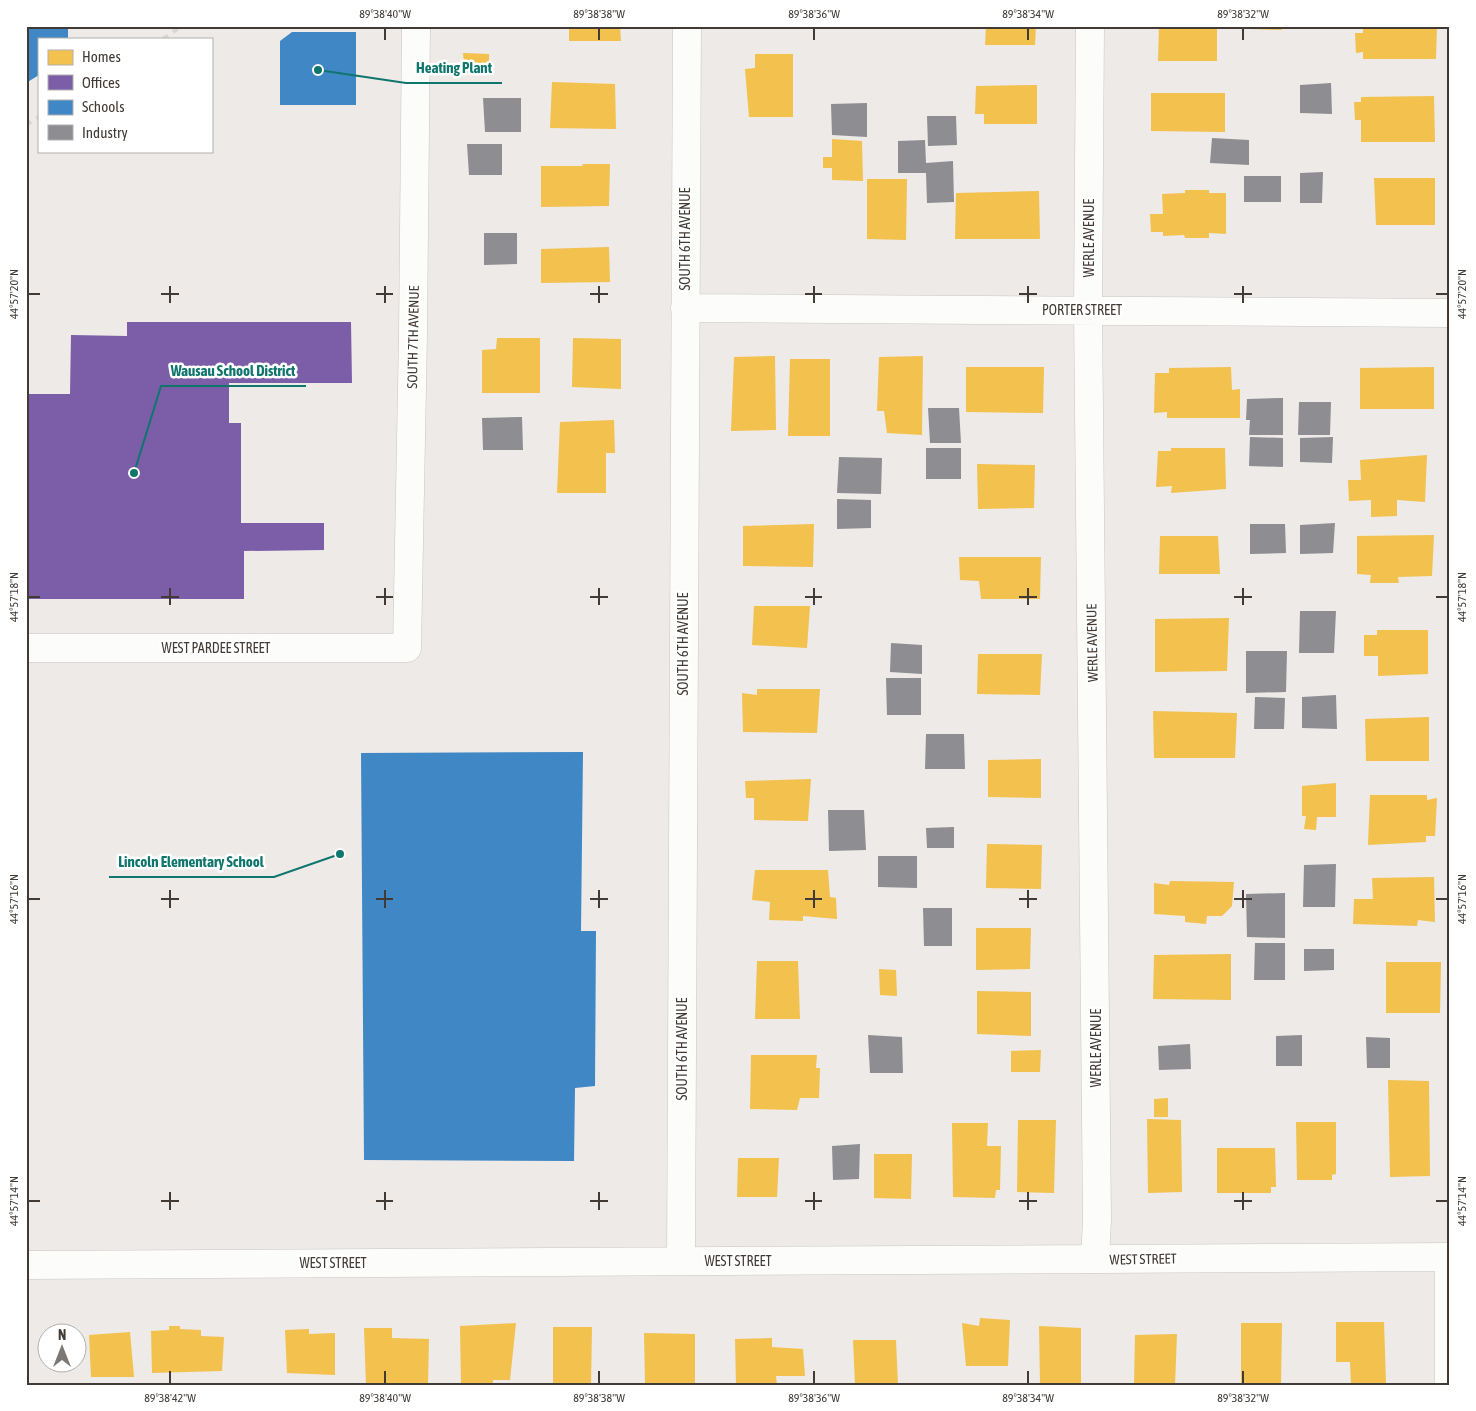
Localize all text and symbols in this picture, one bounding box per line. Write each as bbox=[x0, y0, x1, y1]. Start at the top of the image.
text: 89°38'40"W bbox=[359, 7, 411, 21]
text: 89°38'38"W bbox=[573, 7, 625, 21]
text: 89°38'36"W bbox=[788, 7, 840, 21]
text: 89°38'34"W bbox=[1002, 7, 1054, 21]
text: 89°38'32"W bbox=[1217, 7, 1269, 21]
legend bbox=[38, 38, 212, 152]
text: Homes bbox=[82, 48, 121, 65]
callout: Heating Plant bbox=[406, 53, 502, 83]
text: Heating Plant bbox=[416, 59, 493, 76]
text: Offices bbox=[82, 74, 120, 91]
text: Schools bbox=[82, 98, 125, 115]
text: Industry bbox=[82, 124, 128, 141]
street label: SOUTH 6TH AVENUE bbox=[677, 187, 693, 291]
street label: WERLE AVENUE bbox=[1081, 199, 1097, 277]
text: 44°57'20"N bbox=[7, 269, 21, 319]
text: 44°57'20"N bbox=[1455, 269, 1469, 319]
street label: SOUTH 7TH AVENUE bbox=[404, 285, 422, 389]
street label: PORTER STREET bbox=[1042, 302, 1122, 318]
callout: Wausau School District bbox=[161, 356, 306, 386]
text: Wausau School District bbox=[170, 362, 296, 379]
text: 44°57'18"N bbox=[7, 572, 21, 622]
text: 44°57'18"N bbox=[1455, 572, 1469, 622]
street label: SOUTH 6TH AVENUE bbox=[675, 592, 691, 696]
street label: WERLE AVENUE bbox=[1083, 604, 1101, 682]
street label: WEST PARDEE STREET bbox=[161, 640, 271, 656]
callout: Lincoln Elementary School bbox=[109, 847, 274, 877]
text: Lincoln Elementary School bbox=[118, 853, 265, 870]
text: 44°57'16"N bbox=[7, 874, 21, 924]
text: 44°57'16"N bbox=[1455, 874, 1469, 924]
street label: SOUTH 6TH AVENUE bbox=[674, 997, 690, 1101]
street label: WERLE AVENUE bbox=[1088, 1009, 1104, 1087]
text: 44°57'14"N bbox=[7, 1176, 21, 1226]
text: 44°57'14"N bbox=[1455, 1176, 1469, 1226]
street label: WEST STREET bbox=[1109, 1250, 1177, 1268]
street label: WEST STREET bbox=[704, 1253, 772, 1269]
street label: WEST STREET bbox=[299, 1255, 367, 1271]
north arrow bbox=[38, 1324, 88, 1374]
text: N bbox=[58, 1327, 66, 1343]
text: 89°38'42"W bbox=[144, 1391, 196, 1405]
text: 89°38'40"W bbox=[359, 1391, 411, 1405]
text: 89°38'38"W bbox=[573, 1391, 625, 1405]
text: 89°38'36"W bbox=[788, 1391, 840, 1405]
text: 89°38'34"W bbox=[1002, 1391, 1054, 1405]
text: 89°38'32"W bbox=[1217, 1391, 1269, 1405]

